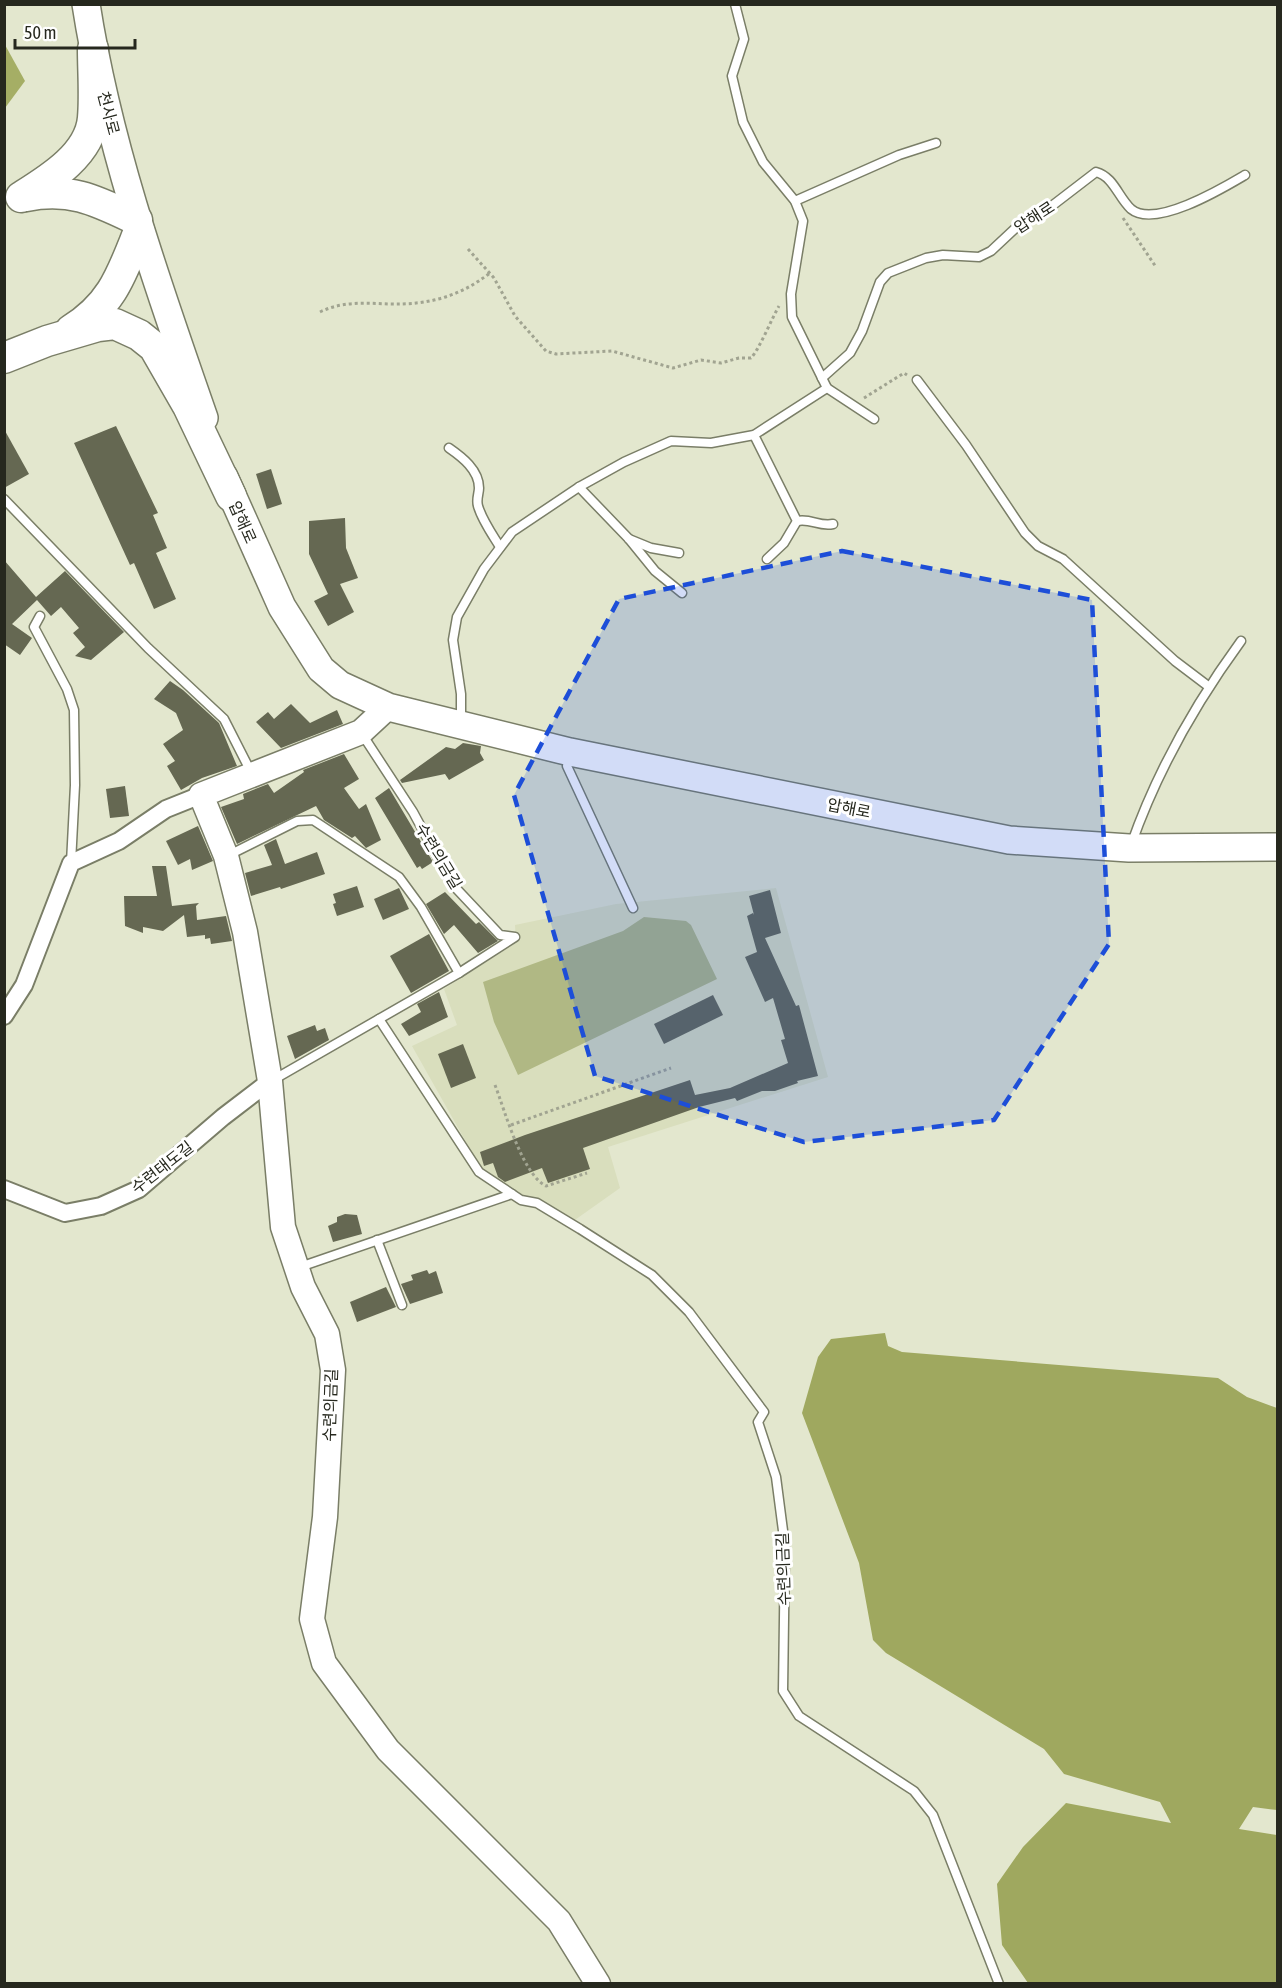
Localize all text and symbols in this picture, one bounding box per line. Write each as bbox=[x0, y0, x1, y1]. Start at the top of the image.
scale bar bbox=[15, 12, 135, 50]
text: 50 m bbox=[24, 22, 56, 43]
street label: 천사로 bbox=[95, 89, 123, 137]
street label: 압해로 bbox=[1011, 197, 1058, 237]
street label: 압해로 bbox=[226, 498, 260, 546]
street label: 압해로 bbox=[826, 795, 873, 821]
street label: 수련의금길 bbox=[412, 820, 466, 892]
street label: 수련태도길 bbox=[127, 1137, 197, 1197]
street label: 수련의금길 bbox=[320, 1368, 340, 1442]
street label: 수련의금길 bbox=[773, 1532, 793, 1606]

